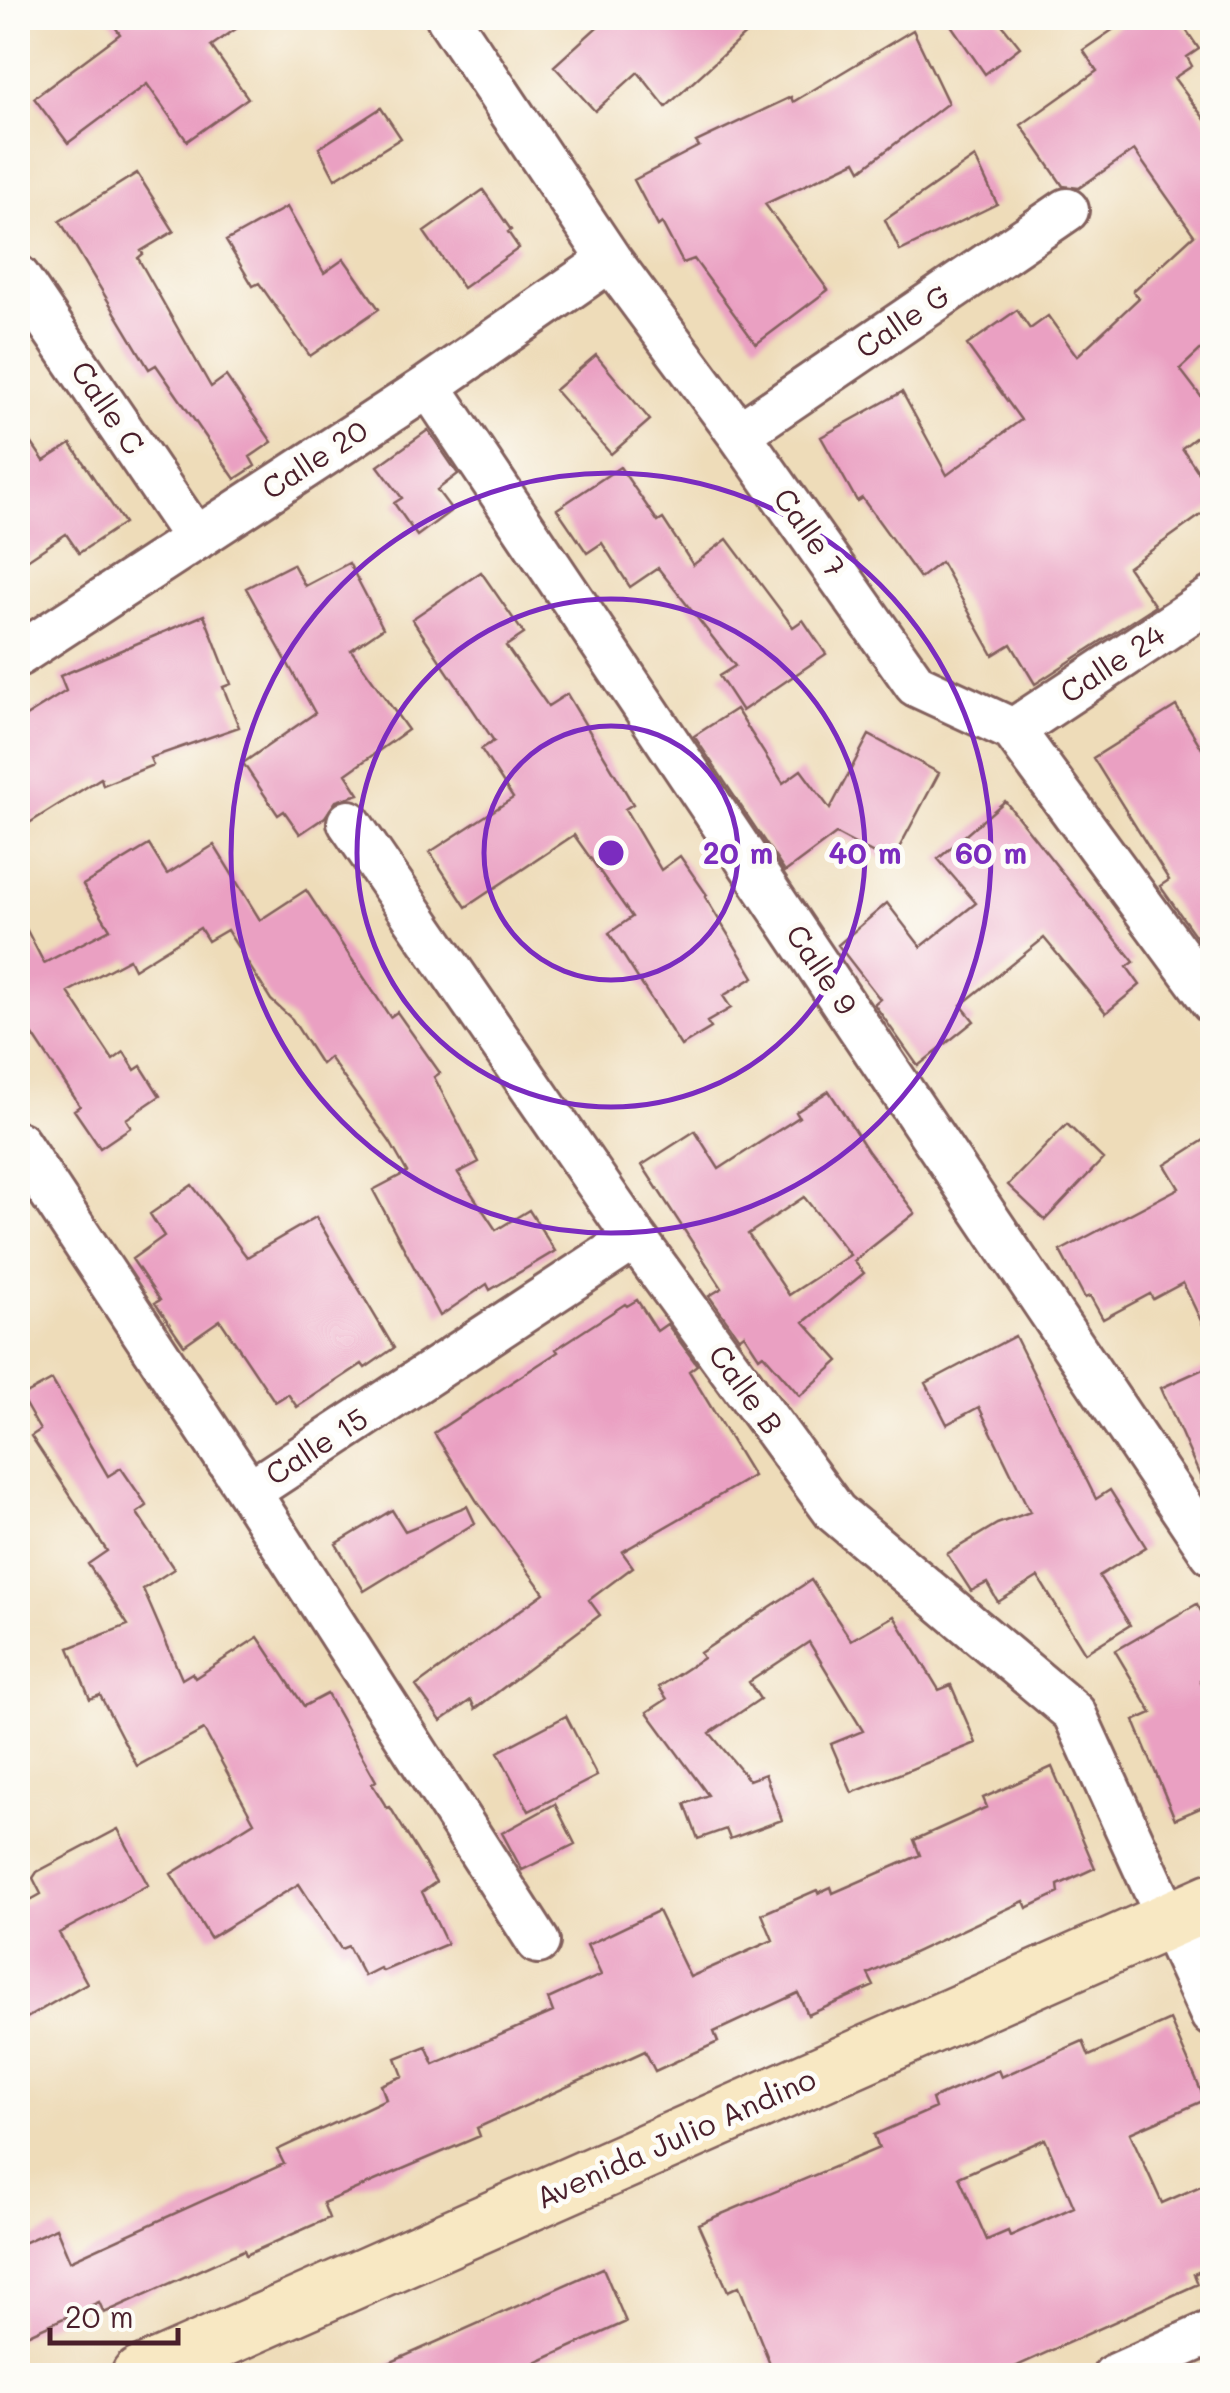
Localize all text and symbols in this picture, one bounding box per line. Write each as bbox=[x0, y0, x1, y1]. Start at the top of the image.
street label: Calle G bbox=[847, 274, 957, 366]
street label: Calle C bbox=[63, 352, 155, 461]
street label: Calle 20 bbox=[253, 409, 375, 507]
street label: Calle 7 bbox=[766, 479, 856, 584]
street label: Calle 24 bbox=[1052, 613, 1172, 711]
text: 20 m bbox=[703, 832, 773, 872]
text: 40 m bbox=[829, 832, 901, 872]
text: 60 m bbox=[955, 832, 1027, 872]
centre of rings bbox=[593, 835, 629, 871]
street label: Calle 9 bbox=[778, 916, 867, 1022]
street label: Calle B bbox=[700, 1336, 793, 1442]
street label: Calle 15 bbox=[257, 1397, 375, 1493]
street label: Avenida Julio Andino bbox=[529, 2057, 821, 2217]
scale bar bbox=[50, 2283, 178, 2345]
text: 20 m bbox=[65, 2296, 134, 2336]

